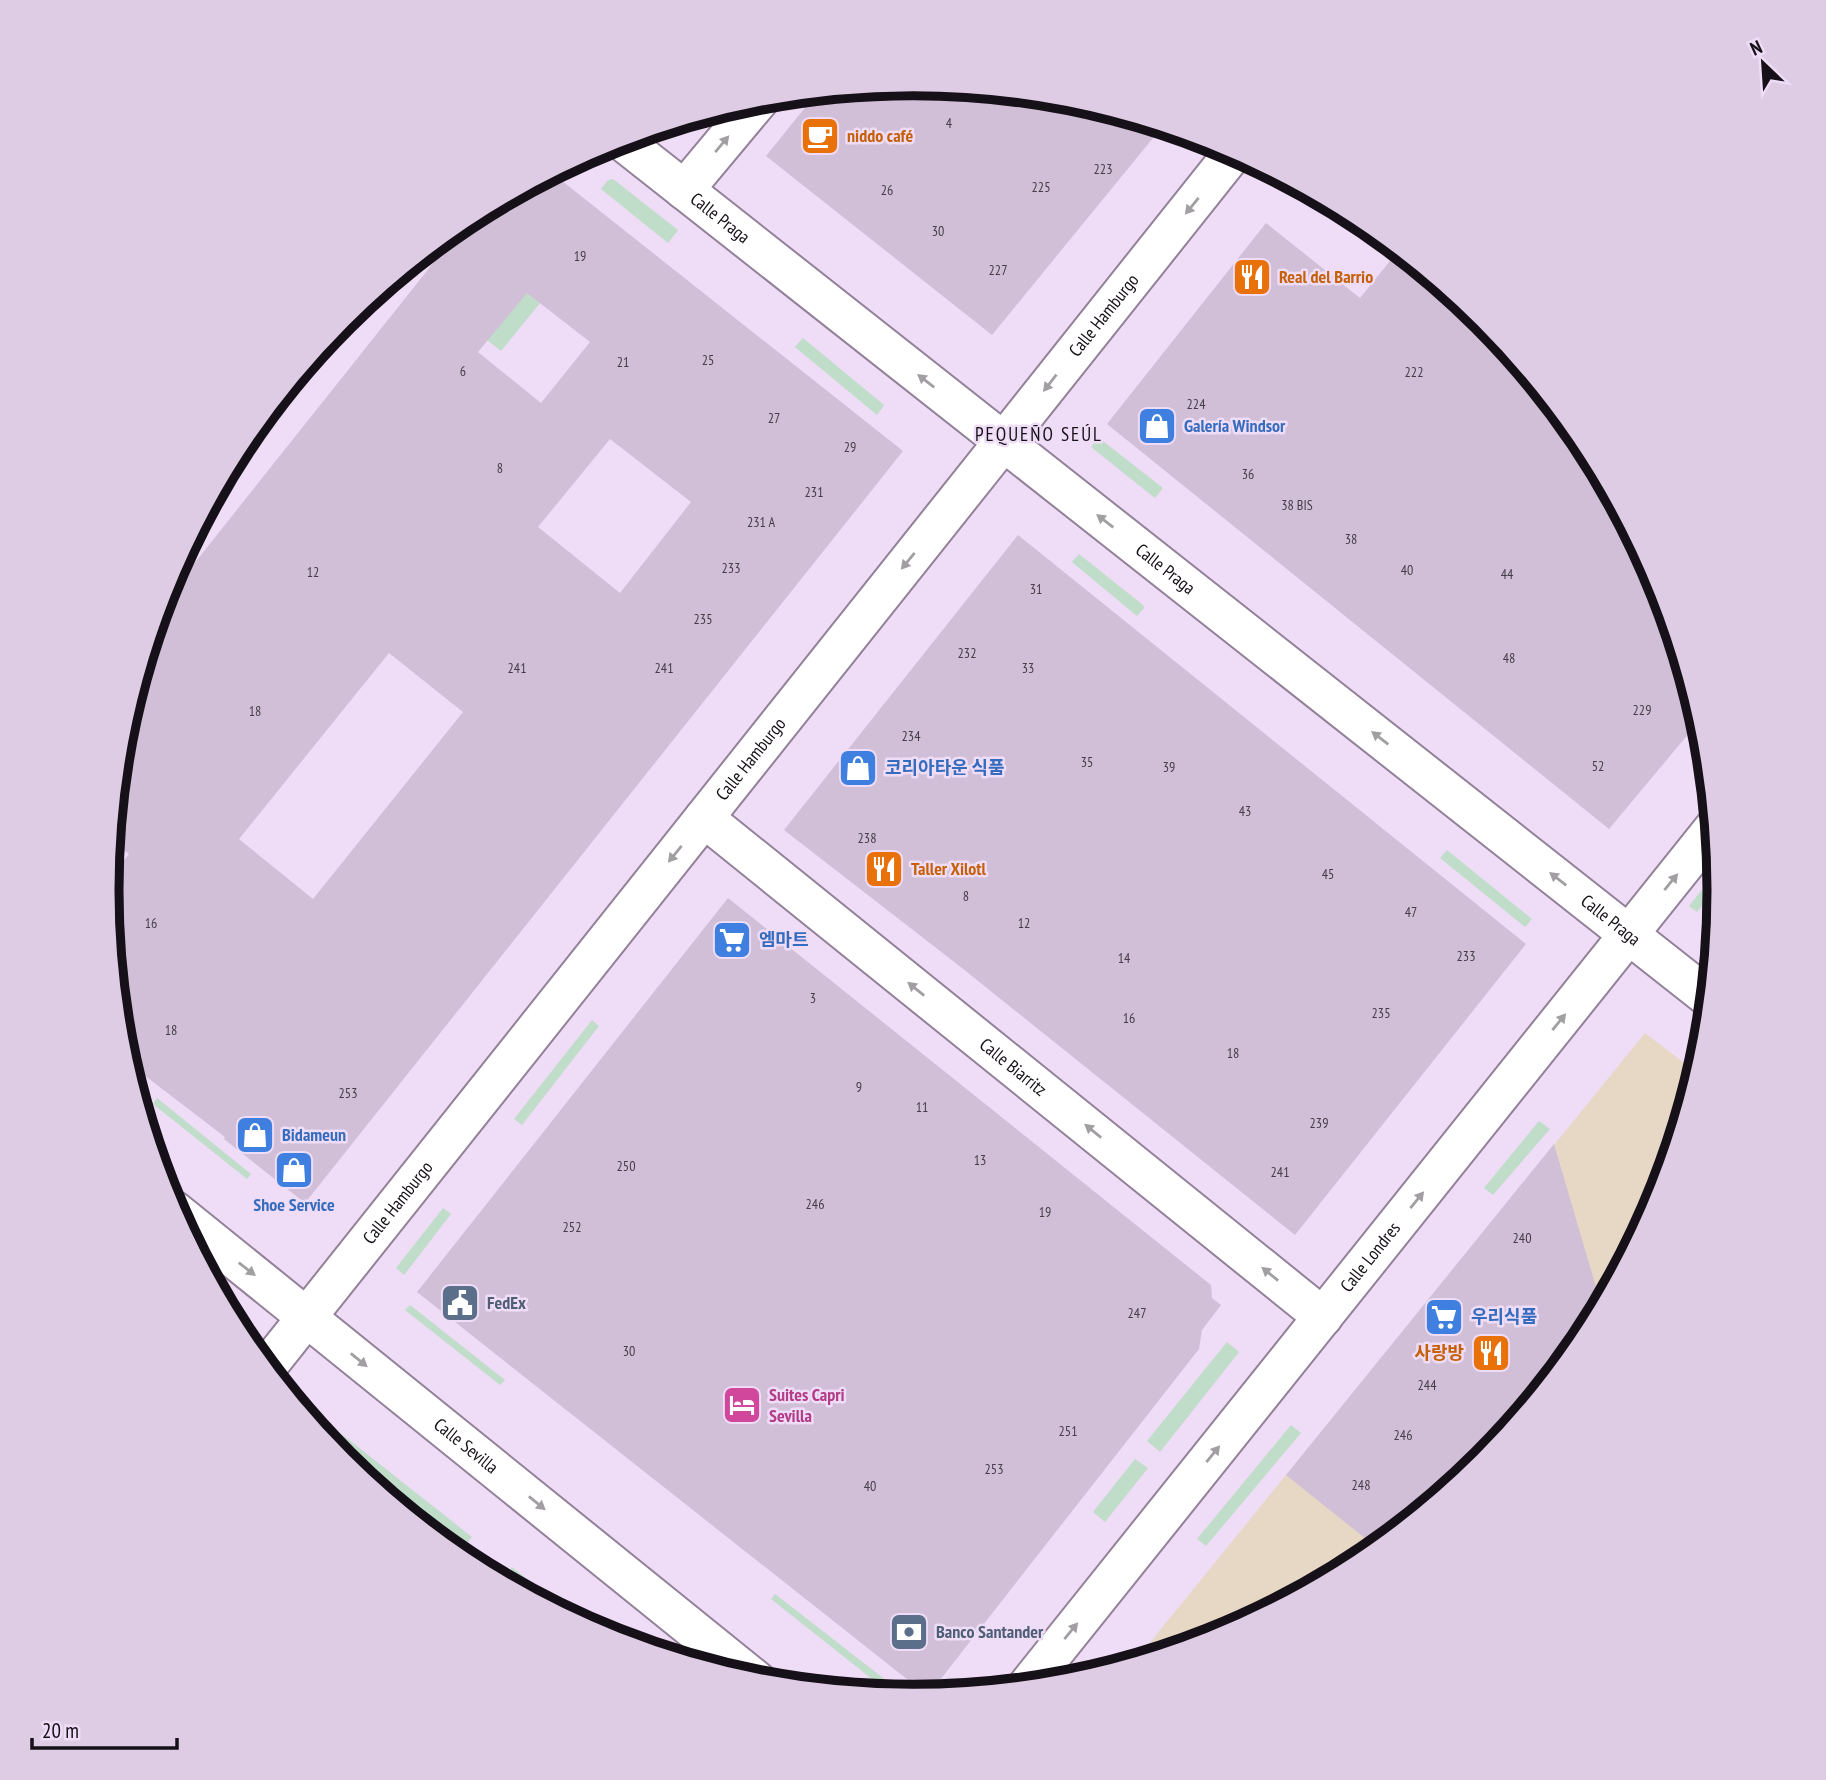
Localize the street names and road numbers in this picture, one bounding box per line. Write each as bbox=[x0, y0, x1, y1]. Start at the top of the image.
street label: Calle Praga bbox=[686, 187, 755, 248]
street label: Calle Hamburgo bbox=[1064, 269, 1144, 361]
street label: Calle Praga bbox=[1131, 538, 1200, 599]
street label: Calle Hamburgo bbox=[710, 712, 791, 805]
street label: Calle Praga bbox=[1576, 889, 1645, 950]
street label: Calle Biarritz bbox=[975, 1033, 1052, 1101]
street label: Calle Hamburgo bbox=[357, 1156, 438, 1249]
street label: Calle Londres bbox=[1335, 1217, 1405, 1297]
street label: Calle Sevilla bbox=[429, 1413, 503, 1478]

